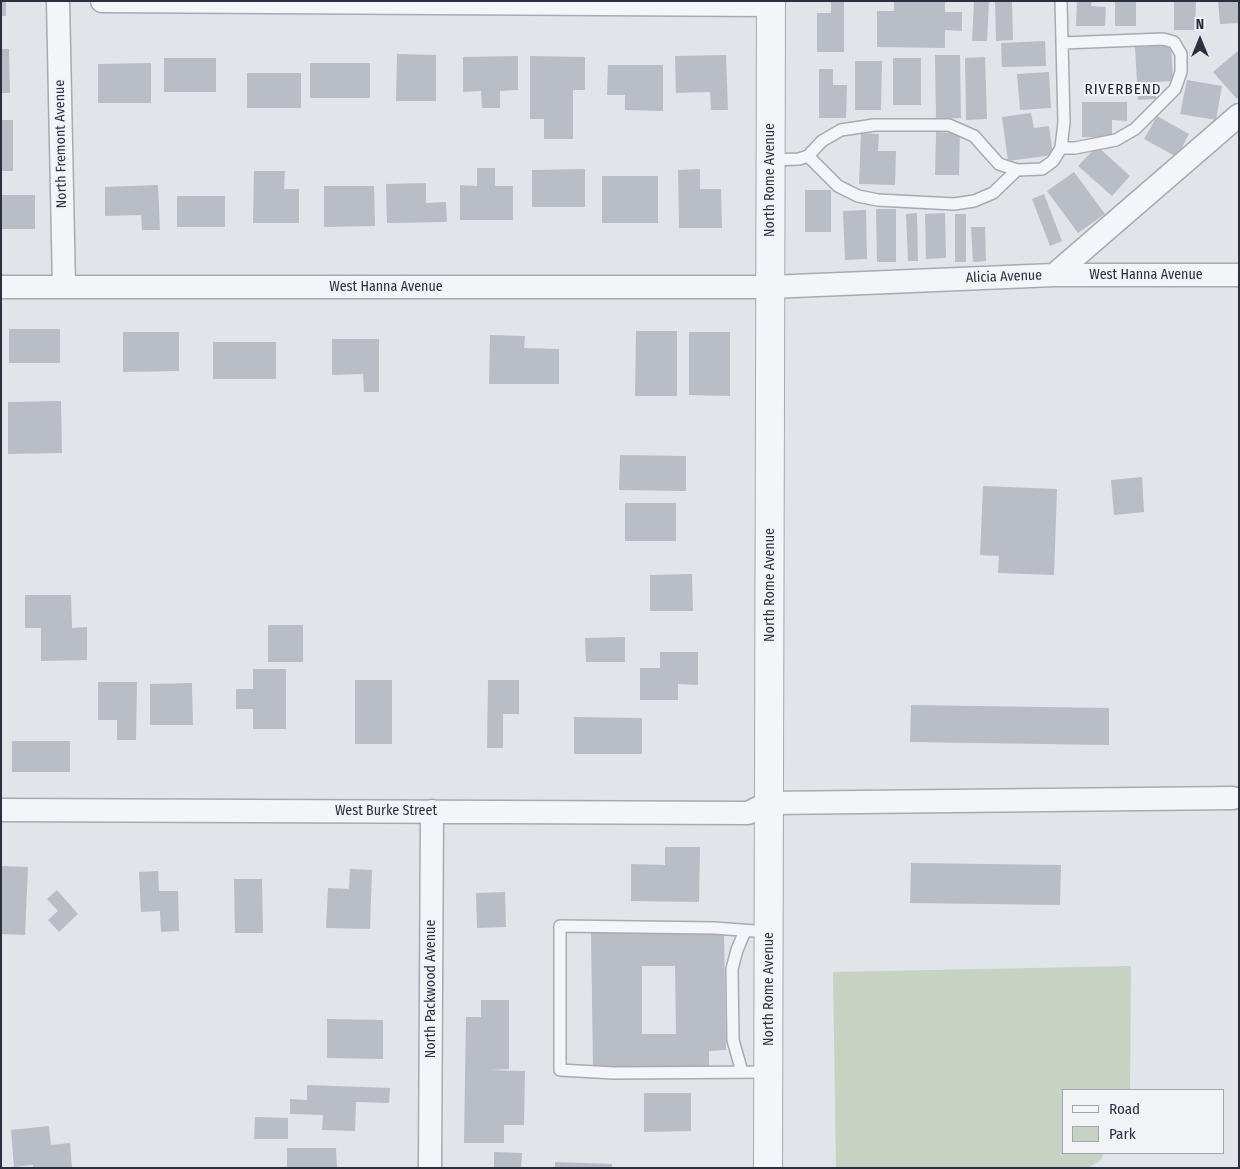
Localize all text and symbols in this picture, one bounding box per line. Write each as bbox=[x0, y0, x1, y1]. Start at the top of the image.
north arrow bbox=[1175, 15, 1225, 65]
text: N bbox=[1196, 16, 1204, 33]
street label: North Fremont Avenue bbox=[51, 80, 71, 208]
district label: RIVERBEND bbox=[1083, 81, 1163, 99]
street label: North Rome Avenue bbox=[762, 123, 778, 237]
street label: Alicia Avenue bbox=[966, 267, 1042, 287]
street label: West Hanna Avenue bbox=[1089, 267, 1203, 283]
street label: West Hanna Avenue bbox=[329, 279, 443, 295]
street label: North Rome Avenue bbox=[762, 528, 778, 642]
street label: West Burke Street bbox=[335, 803, 437, 819]
street label: North Packwood Avenue bbox=[423, 920, 439, 1058]
street label: North Rome Avenue bbox=[761, 932, 777, 1046]
legend bbox=[1062, 1089, 1225, 1154]
text: Road bbox=[1109, 1100, 1140, 1118]
text: Park bbox=[1109, 1125, 1136, 1143]

